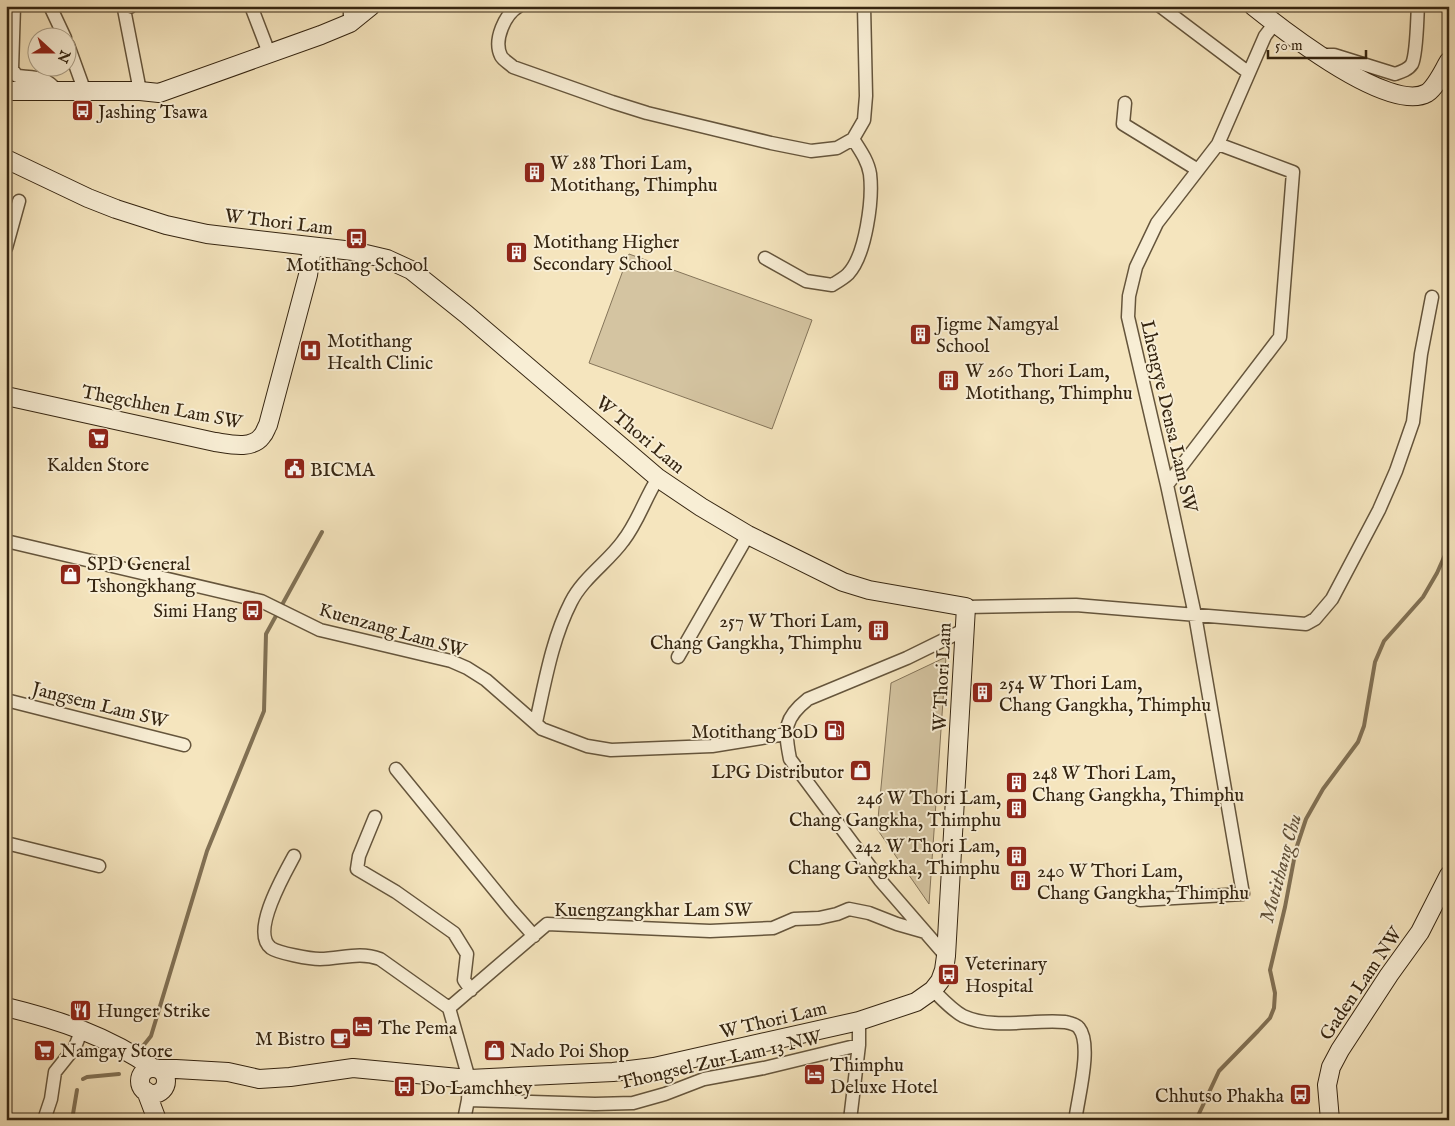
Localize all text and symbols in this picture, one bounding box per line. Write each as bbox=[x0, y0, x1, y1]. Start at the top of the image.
north arrow bbox=[28, 28, 78, 78]
scale bar bbox=[1268, 28, 1365, 60]
text: 50 m bbox=[1275, 36, 1303, 55]
text: N bbox=[53, 46, 74, 65]
bus stop icon: Jashing Tsawa bbox=[70, 99, 94, 123]
place label: Jashing Tsawa bbox=[96, 101, 208, 125]
place label: W 288 Thori Lam, Motithang, Thimphu bbox=[550, 152, 718, 198]
building icon: W 288 Thori Lam, Motithang, Thimphu bbox=[522, 161, 546, 185]
street label: W Thori Lam bbox=[223, 204, 335, 242]
bus stop icon: Motithang School bbox=[345, 226, 369, 250]
place label: Motithang Higher Secondary School bbox=[533, 231, 679, 277]
building icon: Motithang Higher Secondary School bbox=[505, 240, 529, 264]
place label: Motithang School bbox=[286, 254, 429, 278]
place label: Jigme Namgyal School bbox=[934, 313, 1060, 359]
street label: Lhengye Densa Lam SW bbox=[1134, 318, 1202, 516]
building icon: Jigme Namgyal School bbox=[908, 322, 932, 346]
place label: Motithang Health Clinic bbox=[327, 330, 433, 376]
hospital icon: Motithang Health Clinic bbox=[299, 339, 323, 363]
place label: W 260 Thori Lam, Motithang, Thimphu bbox=[965, 360, 1133, 406]
building icon: W 260 Thori Lam, Motithang, Thimphu bbox=[937, 369, 961, 393]
street label: Thegchhen Lam SW bbox=[79, 381, 245, 435]
street label: W Thori Lam bbox=[590, 391, 689, 480]
supermarket icon: Kalden Store bbox=[86, 426, 110, 450]
place label: Kalden Store bbox=[47, 454, 149, 478]
public building icon: BICMA bbox=[282, 457, 306, 481]
place label: BICMA bbox=[310, 459, 376, 483]
place label: SPD General Tshongkhang bbox=[87, 553, 196, 599]
shop icon: SPD General Tshongkhang bbox=[59, 562, 83, 586]
bus stop icon: Simi Hang bbox=[241, 598, 265, 622]
street label: Kuenzang Lam SW bbox=[316, 598, 470, 664]
place label: Simi Hang bbox=[153, 600, 238, 624]
place label: 257 W Thori Lam, Chang Gangkha, Thimphu bbox=[650, 610, 862, 656]
building icon: 257 W Thori Lam, Chang Gangkha, Thimphu bbox=[866, 619, 890, 643]
street label: W Thori Lam bbox=[928, 622, 958, 732]
place label: 254 W Thori Lam, Chang Gangkha, Thimphu bbox=[999, 672, 1211, 718]
street label: Jangsem Lam SW bbox=[27, 677, 170, 735]
building icon: 254 W Thori Lam, Chang Gangkha, Thimphu bbox=[971, 681, 995, 705]
fuel station icon: Motithang BoD bbox=[822, 719, 846, 743]
place label: Motithang BoD bbox=[691, 721, 818, 745]
shop icon: LPG Distributor bbox=[848, 759, 872, 783]
place label: LPG Distributor bbox=[711, 761, 844, 785]
place label: 248 W Thori Lam, Chang Gangkha, Thimphu bbox=[1032, 762, 1244, 808]
building icon: 248 W Thori Lam, Chang Gangkha, Thimphu bbox=[1004, 771, 1028, 795]
place label: 246 W Thori Lam, Chang Gangkha, Thimphu bbox=[789, 787, 1001, 833]
building icon: 246 W Thori Lam, Chang Gangkha, Thimphu bbox=[1005, 796, 1029, 820]
water label: Motithang Chu bbox=[1255, 811, 1309, 926]
place label: 242 W Thori Lam, Chang Gangkha, Thimphu bbox=[788, 835, 1000, 881]
building icon: 242 W Thori Lam, Chang Gangkha, Thimphu bbox=[1004, 844, 1028, 868]
place label: 240 W Thori Lam, Chang Gangkha, Thimphu bbox=[1037, 860, 1249, 906]
building icon: 240 W Thori Lam, Chang Gangkha, Thimphu bbox=[1009, 869, 1033, 893]
street label: Kuengzangkhar Lam SW bbox=[554, 899, 753, 923]
street label: Gaden Lam NW bbox=[1315, 922, 1409, 1045]
place label: Veterinary Hospital bbox=[964, 953, 1048, 999]
bus stop icon: Veterinary Hospital bbox=[937, 962, 961, 986]
street label: W Thori Lam bbox=[718, 997, 830, 1045]
restaurant icon: Hunger Strike bbox=[69, 998, 93, 1022]
place label: Hunger Strike bbox=[97, 1000, 211, 1024]
hotel icon: The Pema bbox=[350, 1015, 374, 1039]
place label: The Pema bbox=[378, 1017, 458, 1041]
cafe icon: M Bistro bbox=[329, 1026, 353, 1050]
street label: Thongsel Zur Lam 13 NW bbox=[617, 1026, 825, 1096]
place label: M Bistro bbox=[255, 1028, 325, 1052]
supermarket icon: Namgay Store bbox=[32, 1038, 56, 1062]
shop icon: Nado Poi Shop bbox=[482, 1038, 506, 1062]
place label: Namgay Store bbox=[60, 1040, 173, 1064]
place label: Nado Poi Shop bbox=[510, 1040, 629, 1064]
place label: Thimphu Deluxe Hotel bbox=[830, 1054, 938, 1100]
hotel icon: Thimphu Deluxe Hotel bbox=[802, 1063, 826, 1087]
bus stop icon: Do Lamchhey bbox=[392, 1075, 416, 1099]
place label: Do Lamchhey bbox=[420, 1077, 533, 1101]
bus stop icon: Chhutso Phakha bbox=[1288, 1083, 1312, 1107]
place label: Chhutso Phakha bbox=[1155, 1085, 1285, 1109]

